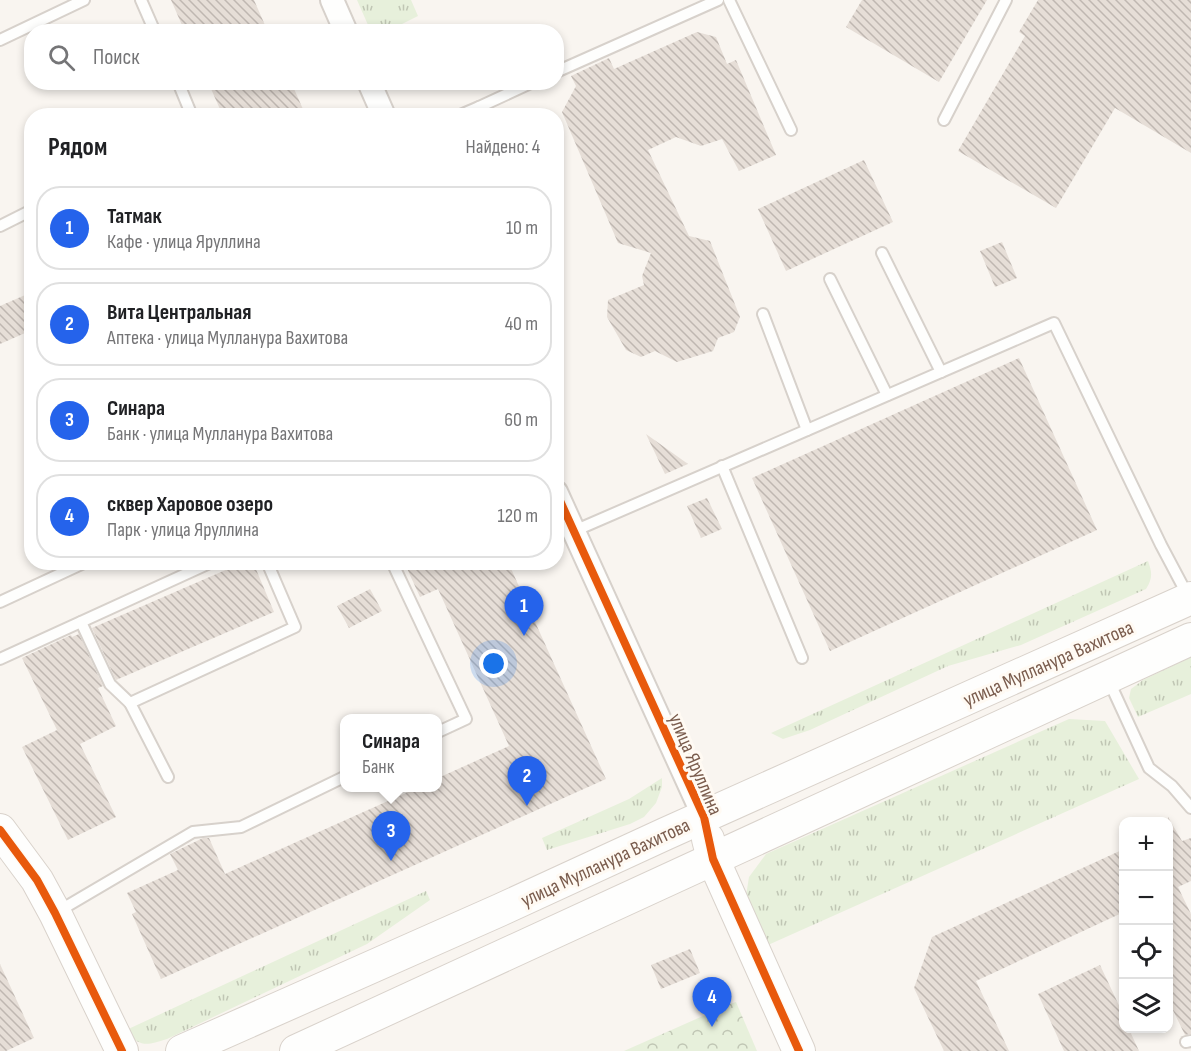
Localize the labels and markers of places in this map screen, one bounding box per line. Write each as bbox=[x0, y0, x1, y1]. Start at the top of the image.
pin: 1 bbox=[504, 586, 544, 636]
pin: 2 bbox=[508, 756, 546, 806]
pin: 3 bbox=[372, 812, 410, 861]
pin: 4 bbox=[692, 978, 732, 1027]

